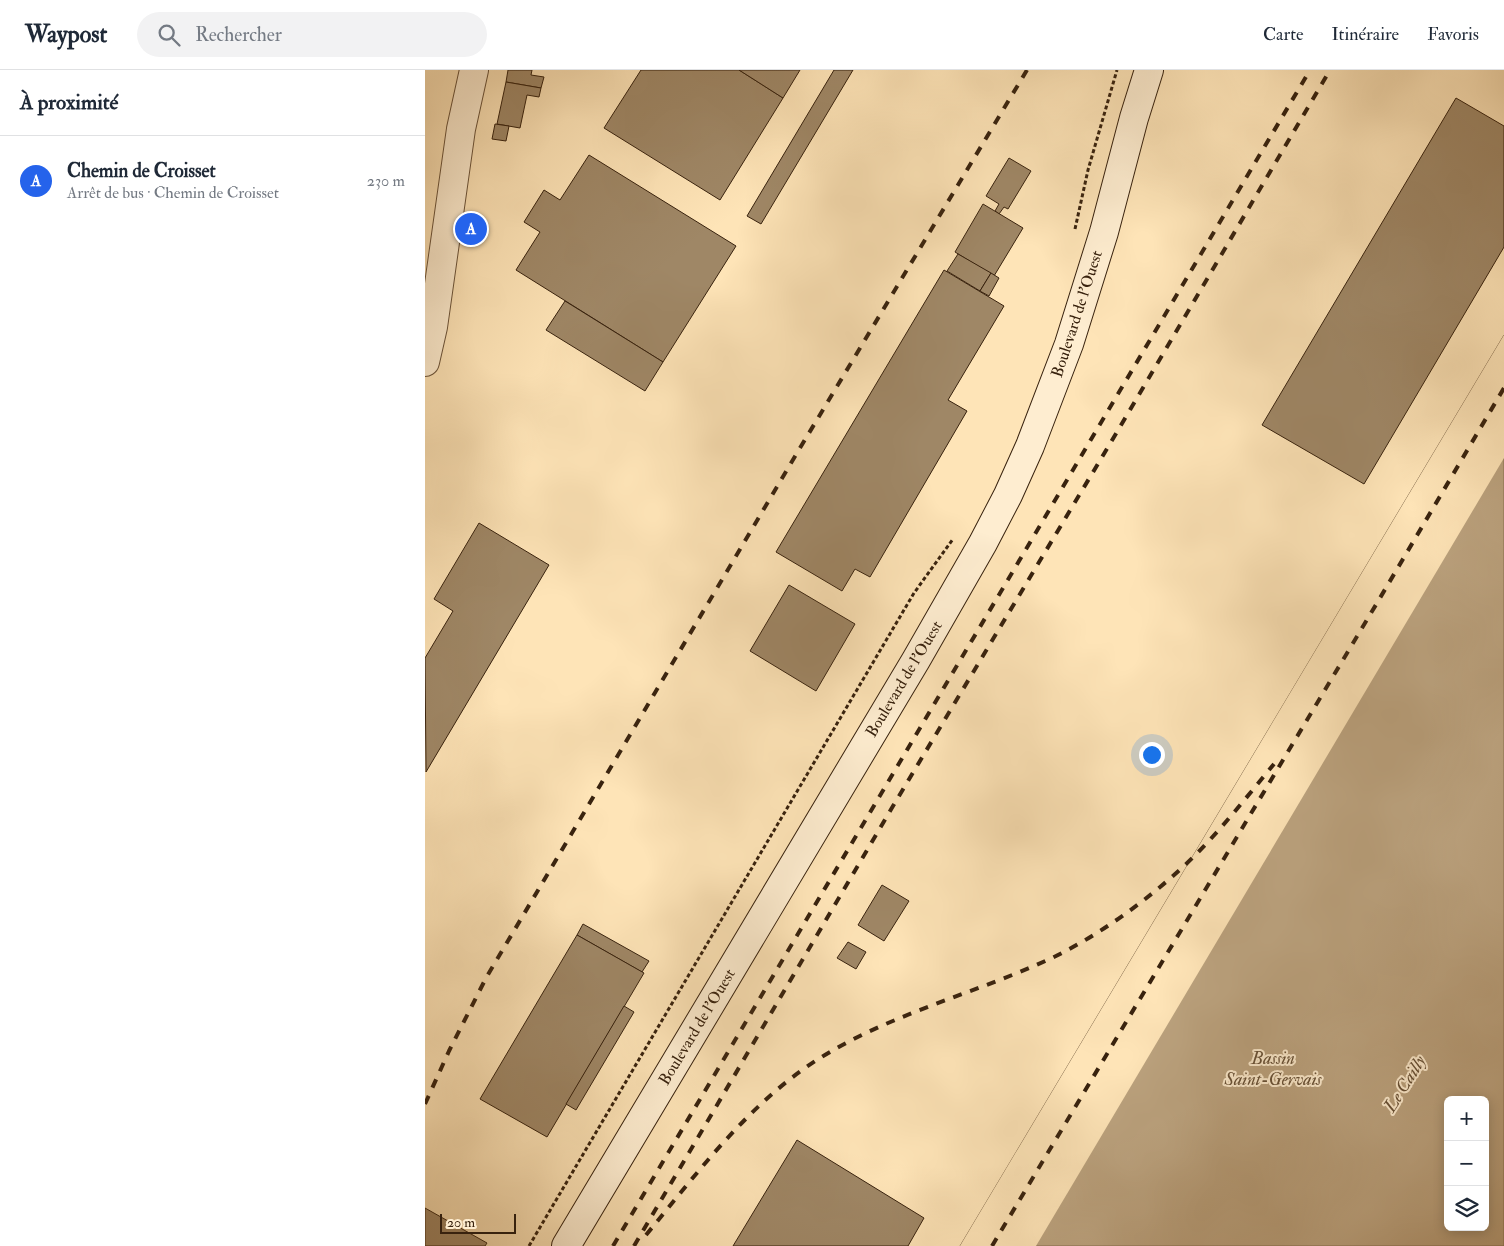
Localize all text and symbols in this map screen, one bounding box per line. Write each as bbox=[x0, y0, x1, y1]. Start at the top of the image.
search box bbox=[137, 12, 487, 57]
text: Waypost bbox=[25, 19, 107, 50]
icon: search bbox=[155, 21, 183, 49]
text: Rechercher bbox=[195, 23, 282, 47]
text: Carte bbox=[1263, 23, 1304, 46]
text: Itinéraire bbox=[1332, 23, 1399, 46]
text: Favoris bbox=[1427, 23, 1479, 46]
text: À proximité bbox=[20, 89, 118, 116]
text: Chemin de Croisset bbox=[67, 159, 216, 183]
text: A bbox=[31, 171, 41, 191]
text: 230 m bbox=[367, 171, 405, 191]
text: Arrêt de bus · Chemin de Croisset bbox=[67, 183, 279, 203]
pin: A bbox=[455, 210, 487, 248]
street label: Boulevard de l'Ouest bbox=[1047, 248, 1107, 380]
street label: Boulevard de l'Ouest bbox=[861, 617, 947, 741]
your location bbox=[1139, 742, 1165, 768]
street label: Boulevard de l'Ouest bbox=[654, 965, 740, 1089]
water label: Bassin Saint-Gervais bbox=[1223, 1047, 1323, 1091]
water label: Le Cailly bbox=[1378, 1051, 1432, 1118]
map controls bbox=[1444, 1096, 1489, 1231]
button: + bbox=[1444, 1096, 1489, 1141]
button: − bbox=[1444, 1141, 1489, 1186]
button: layers bbox=[1444, 1186, 1489, 1231]
scale bar bbox=[440, 1211, 516, 1234]
text: 20 m bbox=[447, 1214, 475, 1231]

